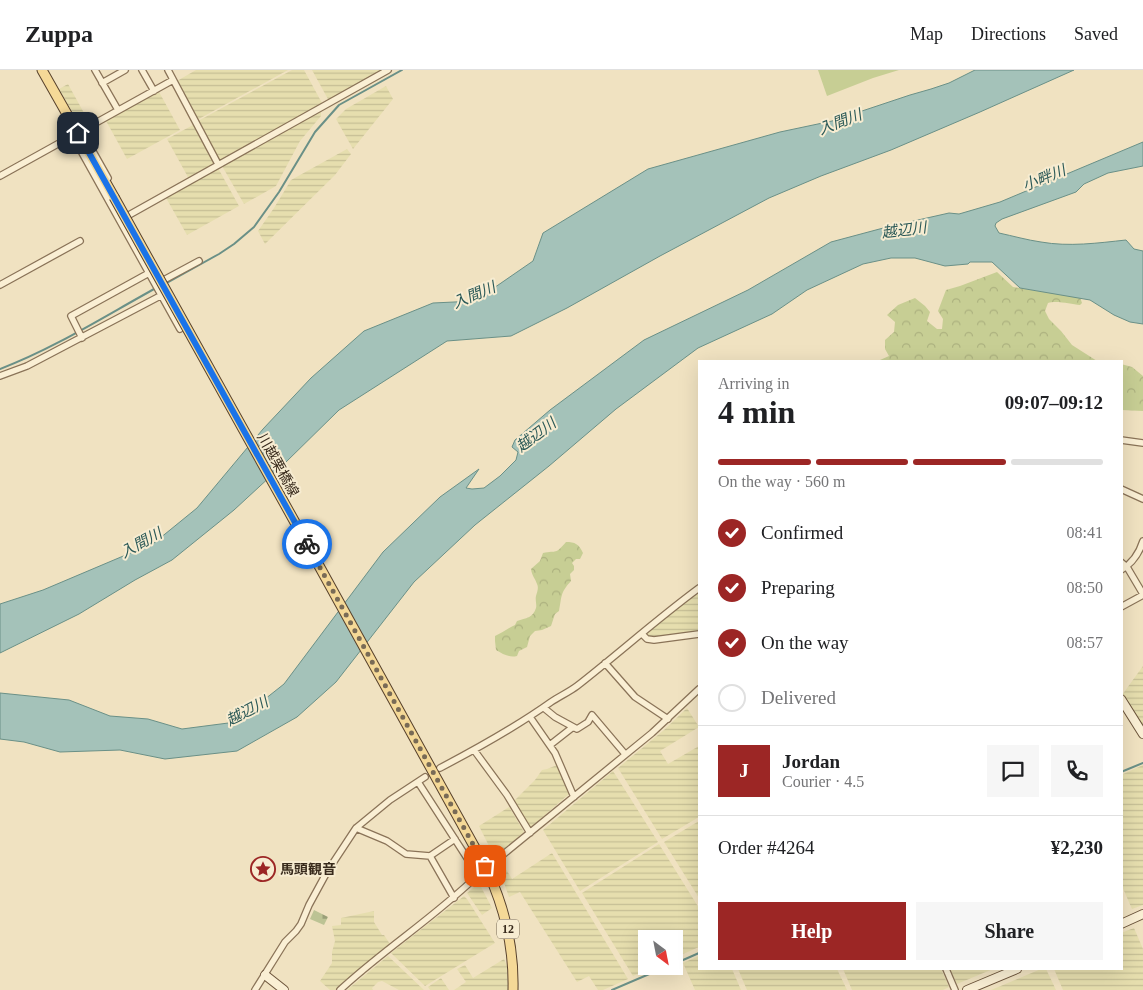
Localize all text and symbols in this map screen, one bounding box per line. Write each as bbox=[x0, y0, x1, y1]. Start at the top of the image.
text: Zuppa bbox=[25, 21, 93, 47]
text: Map bbox=[910, 24, 943, 44]
text: Directions bbox=[971, 24, 1046, 44]
text: Saved bbox=[1074, 24, 1118, 44]
water label: 入間川 bbox=[816, 106, 866, 138]
pin bbox=[57, 112, 99, 154]
icon: home bbox=[64, 119, 92, 147]
water label: 小畔川 bbox=[1020, 161, 1070, 194]
water label: 越辺川 bbox=[881, 219, 929, 241]
water label: 入間川 bbox=[450, 278, 500, 311]
text: Arriving in bbox=[718, 375, 790, 392]
text: 09:07–09:12 bbox=[1005, 392, 1103, 413]
text: 4 min bbox=[718, 394, 795, 430]
water label: 越辺川 bbox=[513, 414, 560, 455]
street label: 川越栗橋線 bbox=[254, 431, 302, 499]
text: On the way · 560 m bbox=[718, 473, 846, 490]
courier bbox=[282, 519, 332, 569]
icon: check bbox=[718, 519, 746, 547]
text: Confirmed bbox=[761, 522, 843, 543]
water label: 入間川 bbox=[117, 524, 166, 561]
text: 08:41 bbox=[1067, 524, 1103, 541]
icon: bike bbox=[293, 530, 321, 558]
icon: check bbox=[718, 574, 746, 602]
text: Preparing bbox=[761, 577, 835, 598]
text: 08:50 bbox=[1067, 579, 1103, 596]
icon: check bbox=[718, 629, 746, 657]
text: On the way bbox=[761, 632, 849, 653]
text: 08:57 bbox=[1067, 634, 1103, 651]
text: Delivered bbox=[761, 687, 836, 708]
water label: 越辺川 bbox=[223, 692, 272, 729]
button: chat bbox=[987, 745, 1039, 797]
button: phone bbox=[1051, 745, 1103, 797]
text: Jordan bbox=[782, 751, 840, 772]
text: J bbox=[739, 760, 749, 781]
text: Courier · 4.5 bbox=[782, 773, 864, 790]
text: Order #4264 bbox=[718, 837, 815, 858]
text: ¥2,230 bbox=[1051, 837, 1103, 858]
pin bbox=[464, 845, 506, 887]
icon: bag bbox=[471, 852, 499, 880]
place icon: 馬頭観音 bbox=[250, 856, 276, 882]
place label: 馬頭観音 bbox=[280, 862, 336, 877]
button: Help bbox=[718, 902, 906, 960]
button: Share bbox=[916, 902, 1103, 960]
road number: 12 bbox=[497, 920, 519, 939]
north arrow bbox=[638, 930, 682, 975]
map controls bbox=[638, 930, 683, 975]

